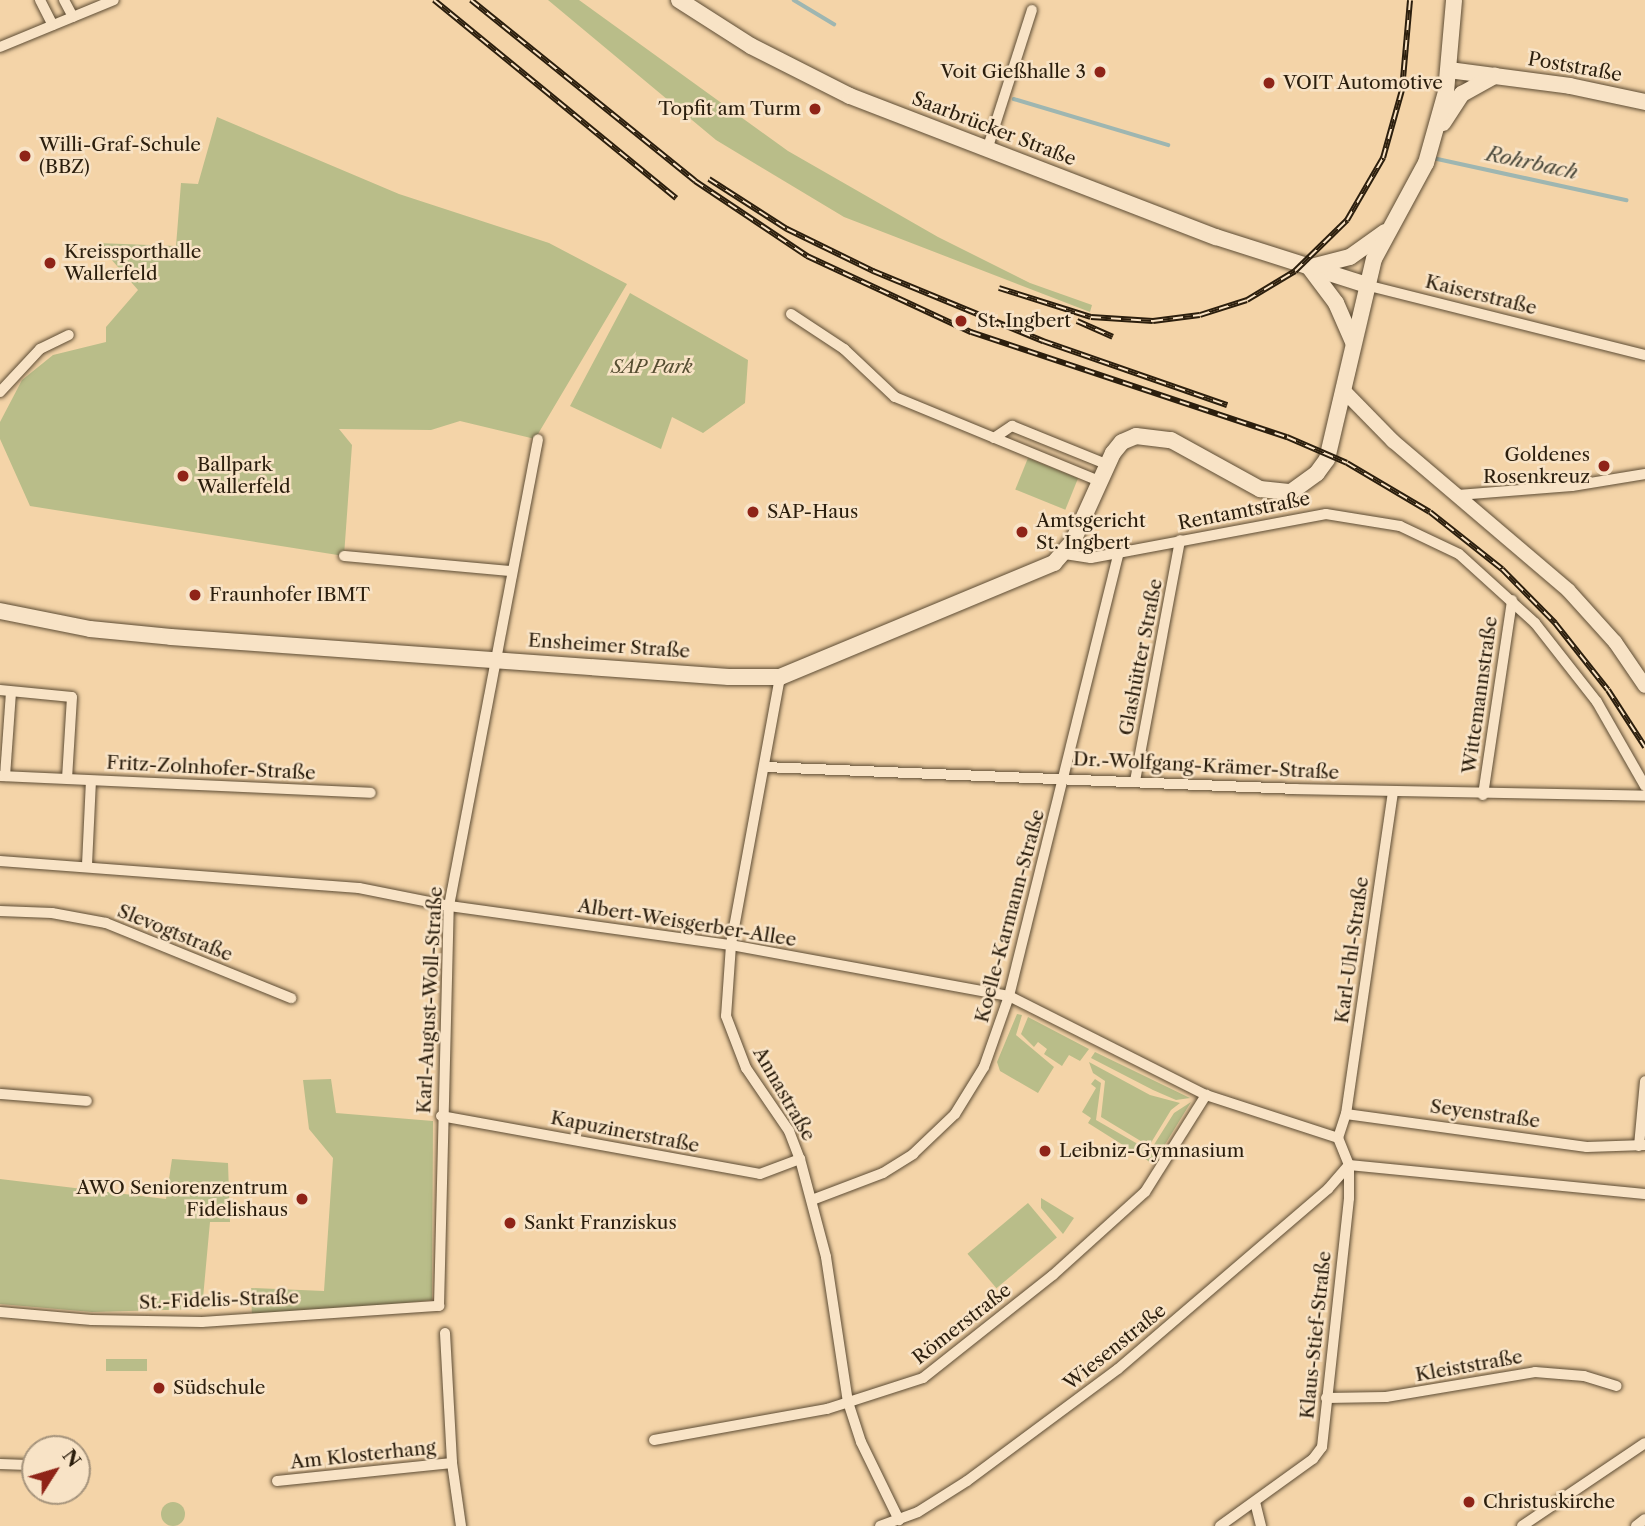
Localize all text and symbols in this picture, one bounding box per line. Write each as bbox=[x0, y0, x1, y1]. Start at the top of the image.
street label: Poststraße bbox=[1526, 48, 1624, 86]
place label: Voit Gießhalle 3 bbox=[940, 61, 1086, 83]
marker: Voit Gießhalle 3 bbox=[1092, 64, 1108, 80]
place label: VOIT Automotive bbox=[1283, 72, 1444, 94]
marker: VOIT Automotive bbox=[1261, 75, 1277, 91]
street label: Saarbrücker Straße bbox=[909, 87, 1079, 171]
place label: Topfit am Turm bbox=[658, 98, 801, 120]
marker: Topfit am Turm bbox=[807, 101, 823, 117]
place label: Willi-Graf-Schule (BBZ) bbox=[39, 134, 201, 178]
water label: Rohrbach bbox=[1484, 141, 1580, 185]
marker: Willi-Graf-Schule (BBZ) bbox=[17, 148, 33, 164]
place label: Kreissporthalle Wallerfeld bbox=[64, 241, 201, 285]
marker: Kreissporthalle Wallerfeld bbox=[42, 255, 58, 271]
street label: Kaiserstraße bbox=[1423, 270, 1539, 320]
place label: St. Ingbert bbox=[977, 310, 1071, 332]
marker: St. Ingbert bbox=[951, 311, 971, 331]
park label: SAP Park bbox=[611, 356, 693, 378]
place label: Goldenes Rosenkreuz bbox=[1483, 444, 1590, 488]
place label: Ballpark Wallerfeld bbox=[197, 454, 290, 498]
marker: Goldenes Rosenkreuz bbox=[1596, 458, 1612, 474]
marker: Ballpark Wallerfeld bbox=[175, 468, 191, 484]
street label: Rentamtstraße bbox=[1176, 487, 1312, 535]
place label: SAP-Haus bbox=[767, 501, 858, 523]
marker: SAP-Haus bbox=[745, 504, 761, 520]
place label: Amtsgericht St. Ingbert bbox=[1036, 510, 1146, 554]
marker: Amtsgericht St. Ingbert bbox=[1014, 524, 1030, 540]
street label: Glashütter Straße bbox=[1115, 577, 1167, 737]
place label: Fraunhofer IBMT bbox=[209, 584, 370, 606]
marker: Fraunhofer IBMT bbox=[187, 587, 203, 603]
street label: Wittemannstraße bbox=[1458, 615, 1502, 775]
street label: Ensheimer Straße bbox=[527, 629, 691, 663]
street label: Dr.-Wolfgang-Krämer-Straße bbox=[1072, 748, 1340, 784]
street label: Fritz-Zolnhofer-Straße bbox=[106, 751, 316, 785]
street label: Koelle-Karmann-Straße bbox=[971, 807, 1049, 1025]
street label: Karl-Uhl-Straße bbox=[1330, 875, 1374, 1025]
street label: Karl-August-Woll-Straße bbox=[413, 886, 447, 1114]
street label: Albert-Weisgerber-Allee bbox=[576, 894, 798, 952]
street label: Slevogtstraße bbox=[114, 900, 236, 966]
street label: Annastraße bbox=[748, 1043, 820, 1145]
street label: Seyenstraße bbox=[1429, 1095, 1541, 1133]
street label: Kapuzinerstraße bbox=[549, 1106, 701, 1158]
place label: Leibniz-Gymnasium bbox=[1059, 1140, 1244, 1162]
marker: Leibniz-Gymnasium bbox=[1037, 1143, 1053, 1159]
place label: AWO Seniorenzentrum Fidelishaus bbox=[76, 1177, 288, 1221]
marker: AWO Seniorenzentrum Fidelishaus bbox=[294, 1191, 310, 1207]
place label: Sankt Franziskus bbox=[524, 1212, 677, 1234]
marker: Sankt Franziskus bbox=[502, 1215, 518, 1231]
street label: Klaus-Stief-Straße bbox=[1296, 1250, 1336, 1420]
street label: Römerstraße bbox=[908, 1279, 1016, 1369]
street label: St.-Fidelis-Straße bbox=[139, 1286, 299, 1314]
street label: Wiesenstraße bbox=[1059, 1299, 1171, 1395]
street label: Kleiststraße bbox=[1414, 1345, 1524, 1387]
place label: Südschule bbox=[173, 1377, 265, 1399]
marker: Südschule bbox=[151, 1380, 167, 1396]
north arrow bbox=[21, 1435, 91, 1505]
street label: Am Klosterhang bbox=[289, 1436, 437, 1474]
text: N bbox=[57, 1445, 86, 1472]
place label: Christuskirche bbox=[1483, 1491, 1615, 1513]
marker: Christuskirche bbox=[1461, 1494, 1477, 1510]

